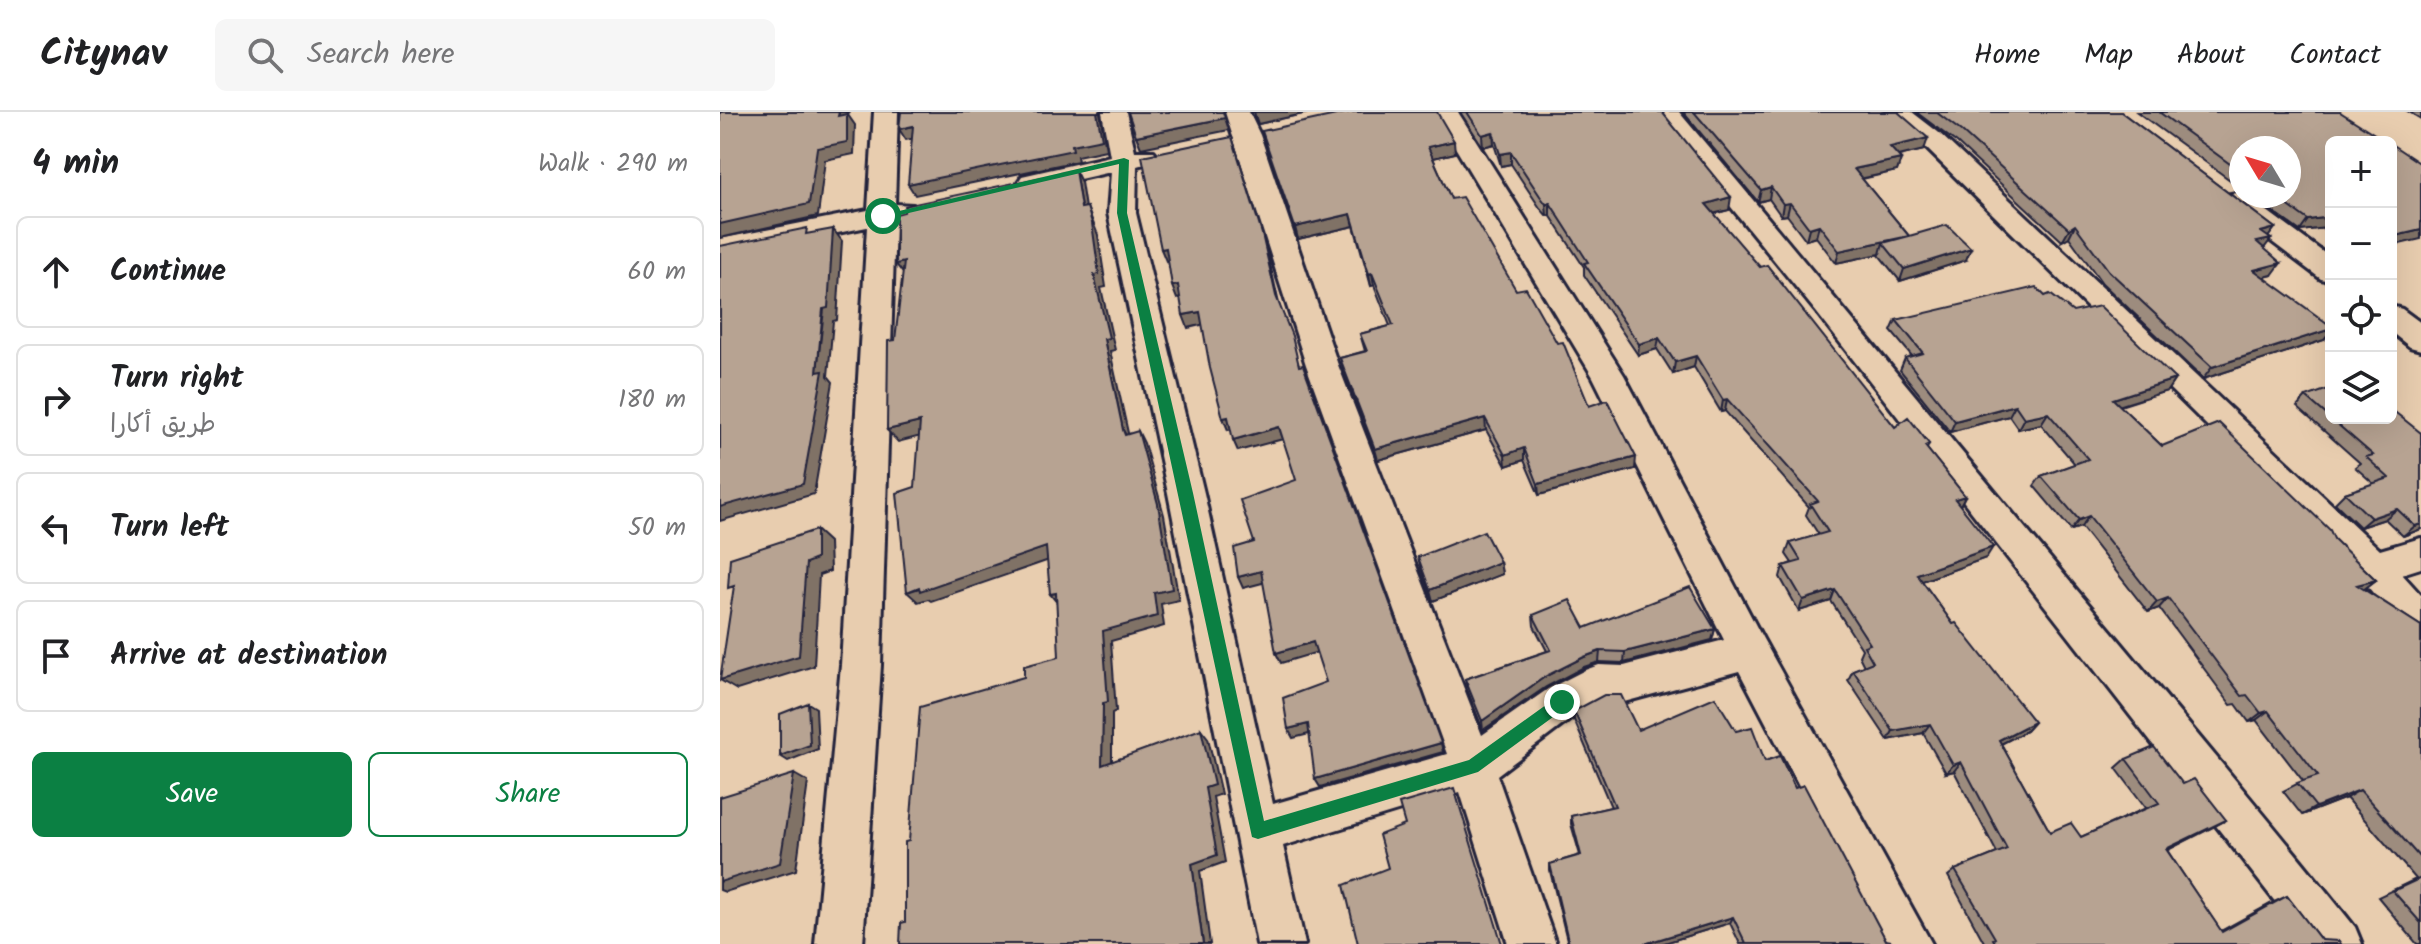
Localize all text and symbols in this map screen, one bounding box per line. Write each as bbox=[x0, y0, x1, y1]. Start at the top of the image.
search box bbox=[215, 19, 775, 91]
text: Citynav bbox=[40, 25, 167, 85]
text: Search here bbox=[307, 31, 455, 79]
icon: search bbox=[243, 33, 287, 77]
text: Home bbox=[1974, 33, 2040, 78]
text: Map bbox=[2084, 33, 2133, 78]
text: About bbox=[2177, 33, 2245, 78]
text: Contact bbox=[2289, 33, 2381, 78]
north arrow bbox=[2229, 136, 2301, 208]
map controls bbox=[2325, 136, 2397, 424]
button: + bbox=[2325, 136, 2397, 208]
text: 4 min bbox=[32, 137, 119, 191]
text: Walk · 290 m bbox=[538, 143, 688, 185]
route start bbox=[865, 198, 901, 234]
button: − bbox=[2325, 208, 2397, 280]
text: Continue bbox=[110, 248, 226, 296]
icon: ahead bbox=[34, 250, 78, 294]
text: 60 m bbox=[627, 251, 686, 293]
button: locate bbox=[2325, 280, 2397, 352]
button: layers bbox=[2325, 352, 2397, 424]
text: Turn right bbox=[110, 355, 243, 403]
icon: right bbox=[34, 378, 78, 422]
text: 180 m bbox=[618, 379, 686, 421]
text: طريق أكارا bbox=[110, 404, 216, 446]
text: Turn left bbox=[110, 504, 229, 552]
icon: left bbox=[34, 506, 78, 550]
text: 50 m bbox=[628, 507, 686, 549]
text: Arrive at destination bbox=[110, 632, 387, 680]
icon: arrive bbox=[34, 634, 78, 678]
route end bbox=[1544, 684, 1580, 720]
button: Save bbox=[32, 752, 352, 837]
button: Share bbox=[368, 752, 688, 837]

